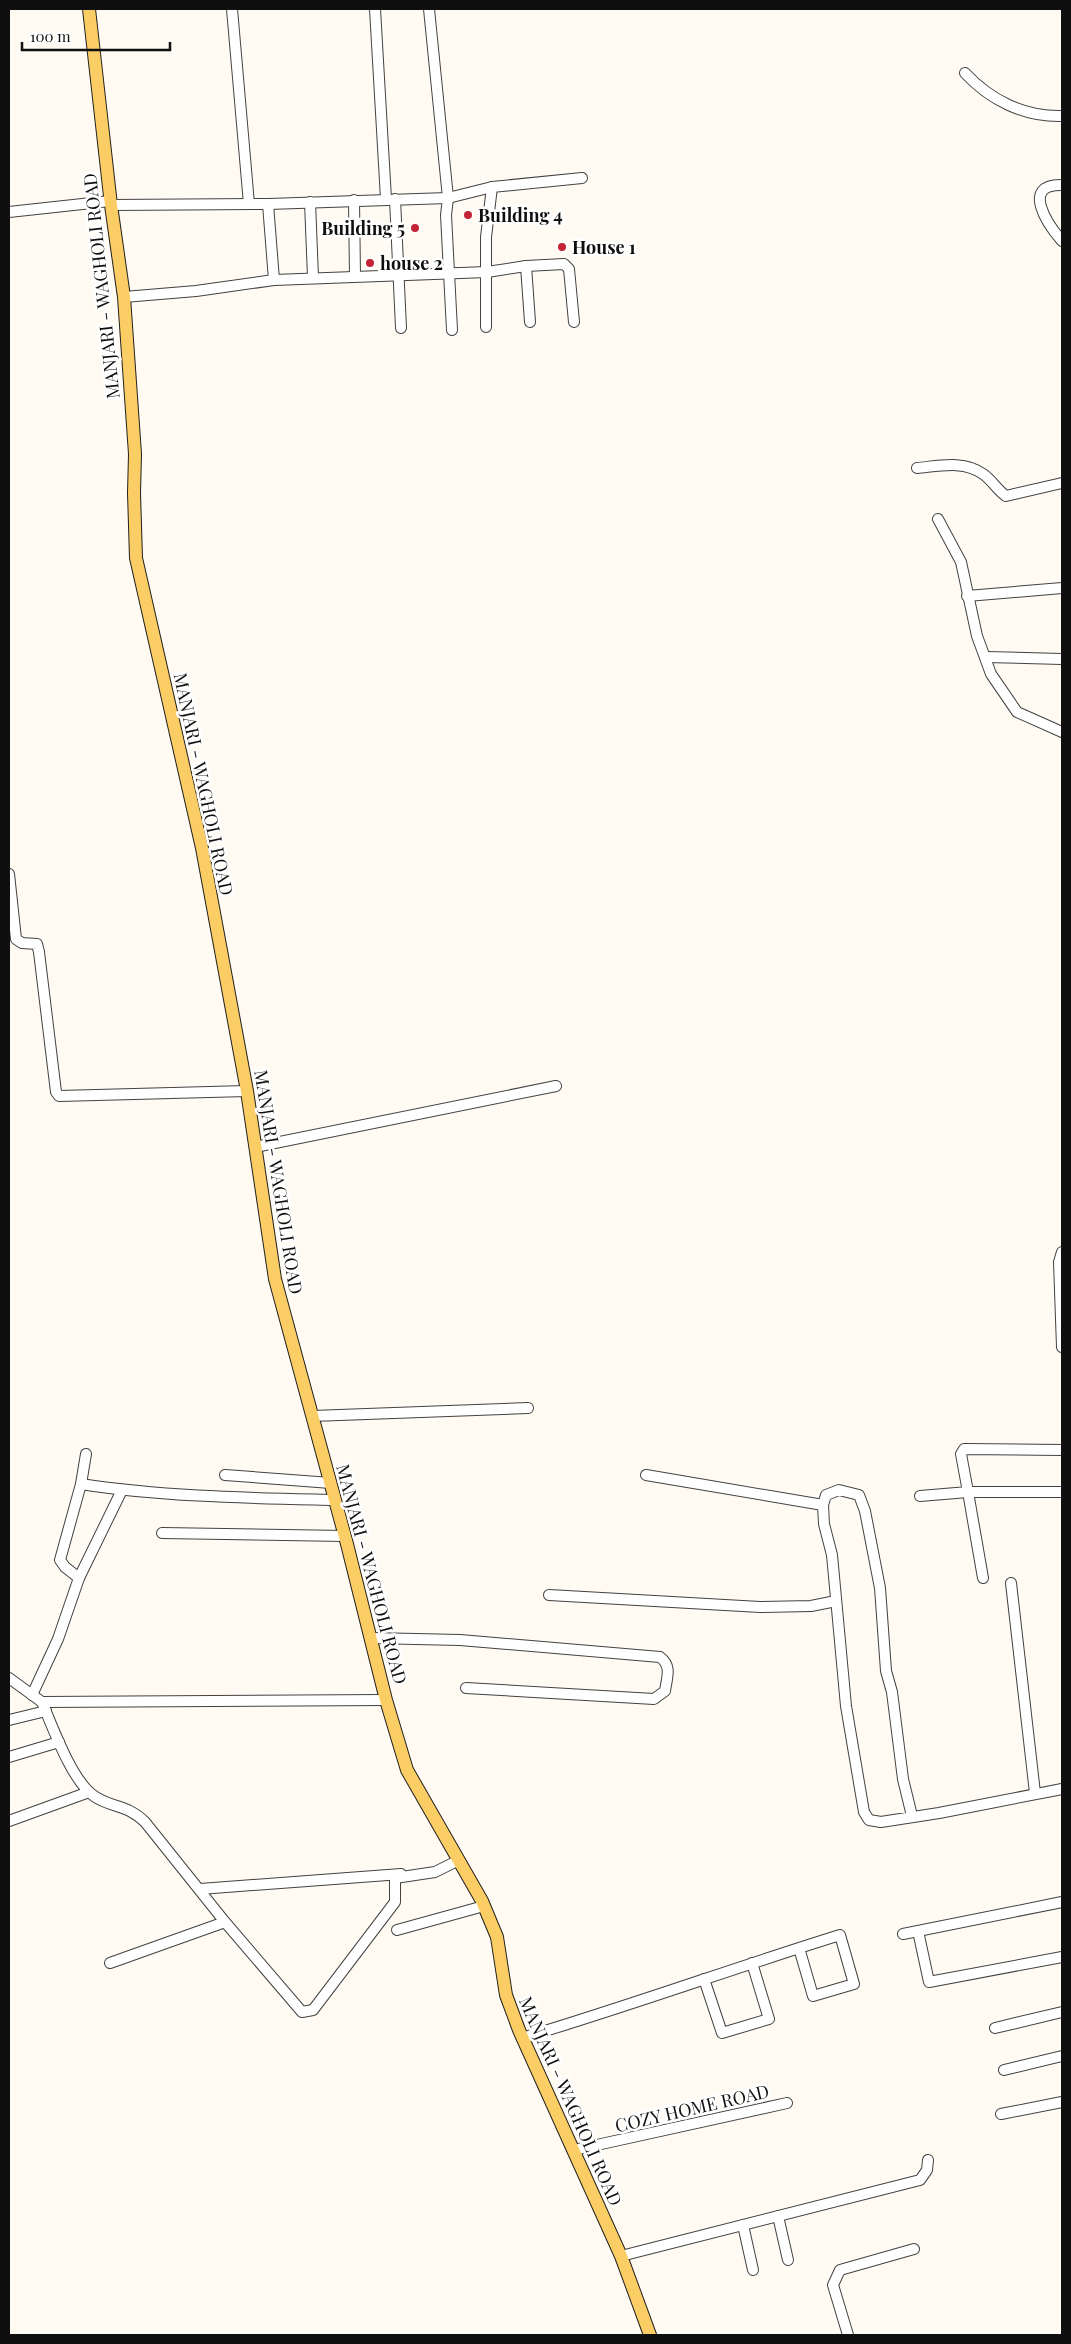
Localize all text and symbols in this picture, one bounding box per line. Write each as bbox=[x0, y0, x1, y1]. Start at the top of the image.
scale bar bbox=[22, 20, 170, 52]
text: 100 m bbox=[30, 26, 71, 46]
street label: MANJARI - WAGHOLI ROAD bbox=[77, 172, 125, 400]
place label: Building 4 bbox=[478, 203, 563, 227]
marker: Building 4 bbox=[462, 209, 474, 221]
place label: Building 5 bbox=[321, 216, 405, 240]
marker: Building 5 bbox=[409, 222, 421, 234]
place label: House 1 bbox=[572, 235, 636, 259]
marker: House 1 bbox=[556, 241, 568, 253]
place label: house 2 bbox=[380, 251, 443, 275]
marker: house 2 bbox=[364, 257, 376, 269]
street label: MANJARI - WAGHOLI ROAD bbox=[169, 671, 239, 897]
street label: MANJARI - WAGHOLI ROAD bbox=[249, 1068, 309, 1296]
street label: MANJARI - WAGHOLI ROAD bbox=[331, 1461, 413, 1687]
street label: MANJARI - WAGHOLI ROAD bbox=[514, 1993, 628, 2209]
street label: COZY HOME ROAD bbox=[613, 2079, 771, 2137]

